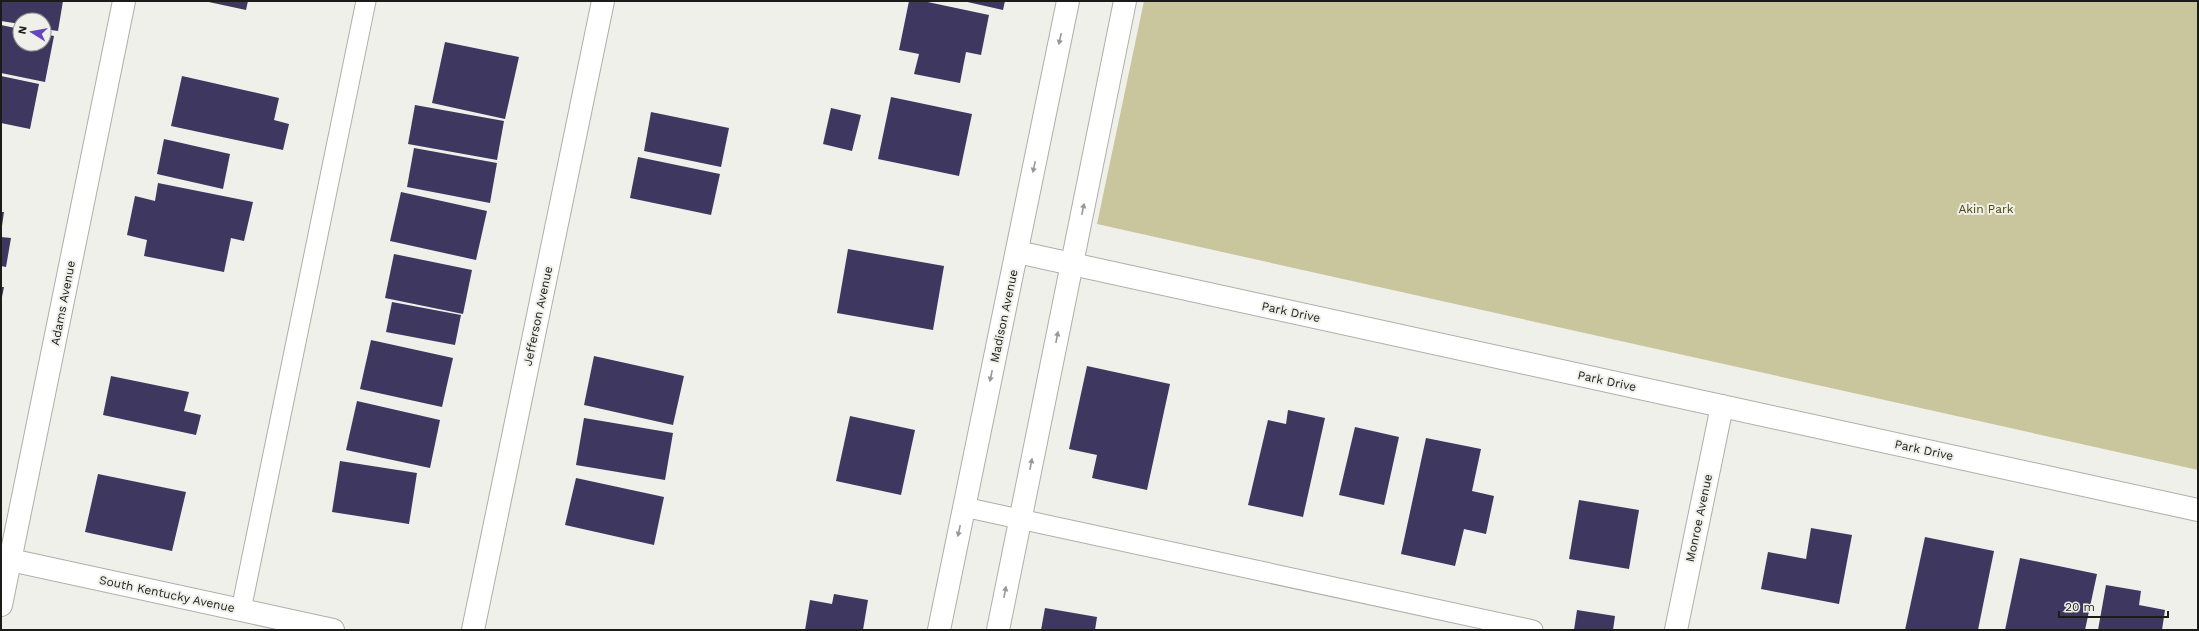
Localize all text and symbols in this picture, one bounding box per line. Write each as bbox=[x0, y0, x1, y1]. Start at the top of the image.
north arrow bbox=[12, 12, 52, 52]
text: N bbox=[16, 25, 30, 35]
one-way arrow bbox=[1057, 33, 1063, 45]
one-way arrow bbox=[1031, 160, 1037, 173]
park label: Akin Park bbox=[1958, 202, 2014, 216]
one-way arrow bbox=[1080, 203, 1086, 216]
street label: Adams Avenue bbox=[48, 259, 78, 347]
street label: Jefferson Avenue bbox=[521, 265, 555, 367]
street label: Madison Avenue bbox=[987, 268, 1021, 364]
street label: Park Drive bbox=[1260, 299, 1322, 325]
one-way arrow bbox=[1054, 331, 1060, 343]
street label: Park Drive bbox=[1576, 368, 1638, 394]
one-way arrow bbox=[988, 370, 994, 382]
street label: Park Drive bbox=[1893, 437, 1955, 463]
one-way arrow bbox=[1029, 458, 1035, 470]
street label: Monroe Avenue bbox=[1683, 473, 1715, 563]
one-way arrow bbox=[956, 525, 962, 537]
street label: South Kentucky Avenue bbox=[98, 573, 236, 615]
one-way arrow bbox=[1003, 586, 1009, 598]
scale bar bbox=[2059, 593, 2168, 619]
text: 20 m bbox=[2065, 600, 2095, 614]

